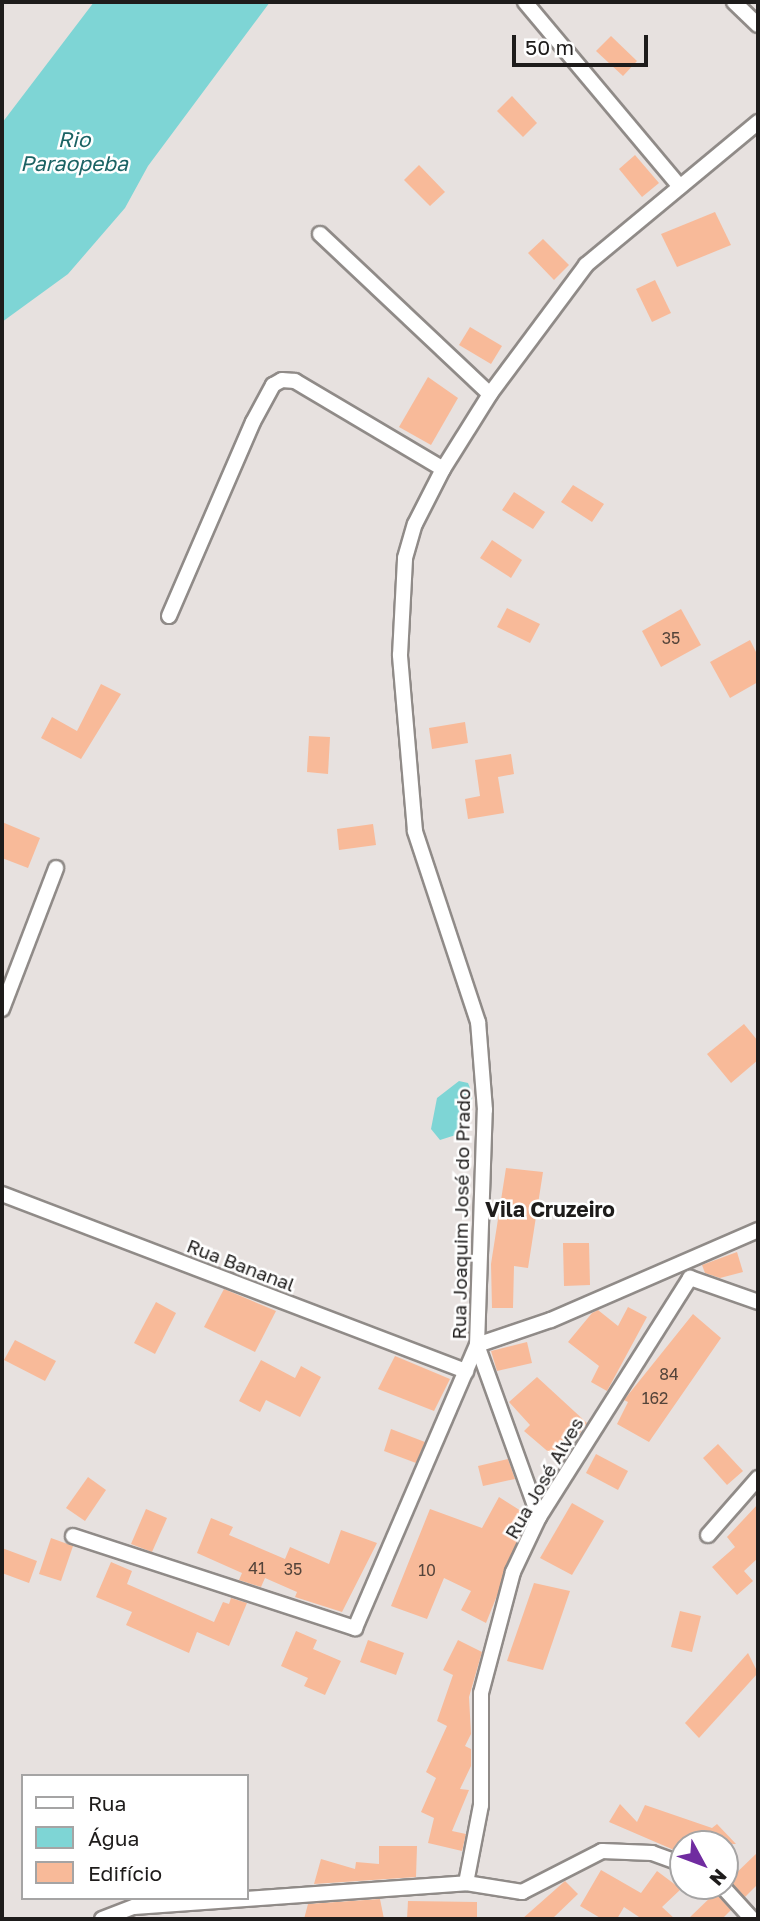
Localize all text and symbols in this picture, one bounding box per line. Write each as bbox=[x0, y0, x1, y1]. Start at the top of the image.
scale bar bbox=[515, 21, 652, 65]
text: 50 m bbox=[525, 34, 574, 60]
water label: Rio Paraopeba bbox=[20, 126, 128, 176]
house number: 35 bbox=[662, 628, 680, 648]
street label: Rua Joaquim José do Prado bbox=[447, 1088, 475, 1340]
district label: Vila Cruzeiro bbox=[485, 1196, 615, 1222]
street label: Rua Bananal bbox=[184, 1234, 298, 1296]
house number: 84 bbox=[659, 1364, 679, 1384]
house number: 162 bbox=[642, 1388, 668, 1408]
street label: Rua José Alves bbox=[500, 1413, 588, 1543]
house number: 41 bbox=[248, 1558, 266, 1578]
house number: 35 bbox=[284, 1559, 302, 1579]
house number: 10 bbox=[418, 1560, 436, 1580]
legend bbox=[21, 1774, 248, 1900]
text: Rua bbox=[88, 1790, 126, 1816]
text: Água bbox=[88, 1825, 139, 1851]
north arrow bbox=[669, 1830, 739, 1900]
text: Edifício bbox=[88, 1860, 162, 1886]
text: N bbox=[705, 1865, 732, 1891]

